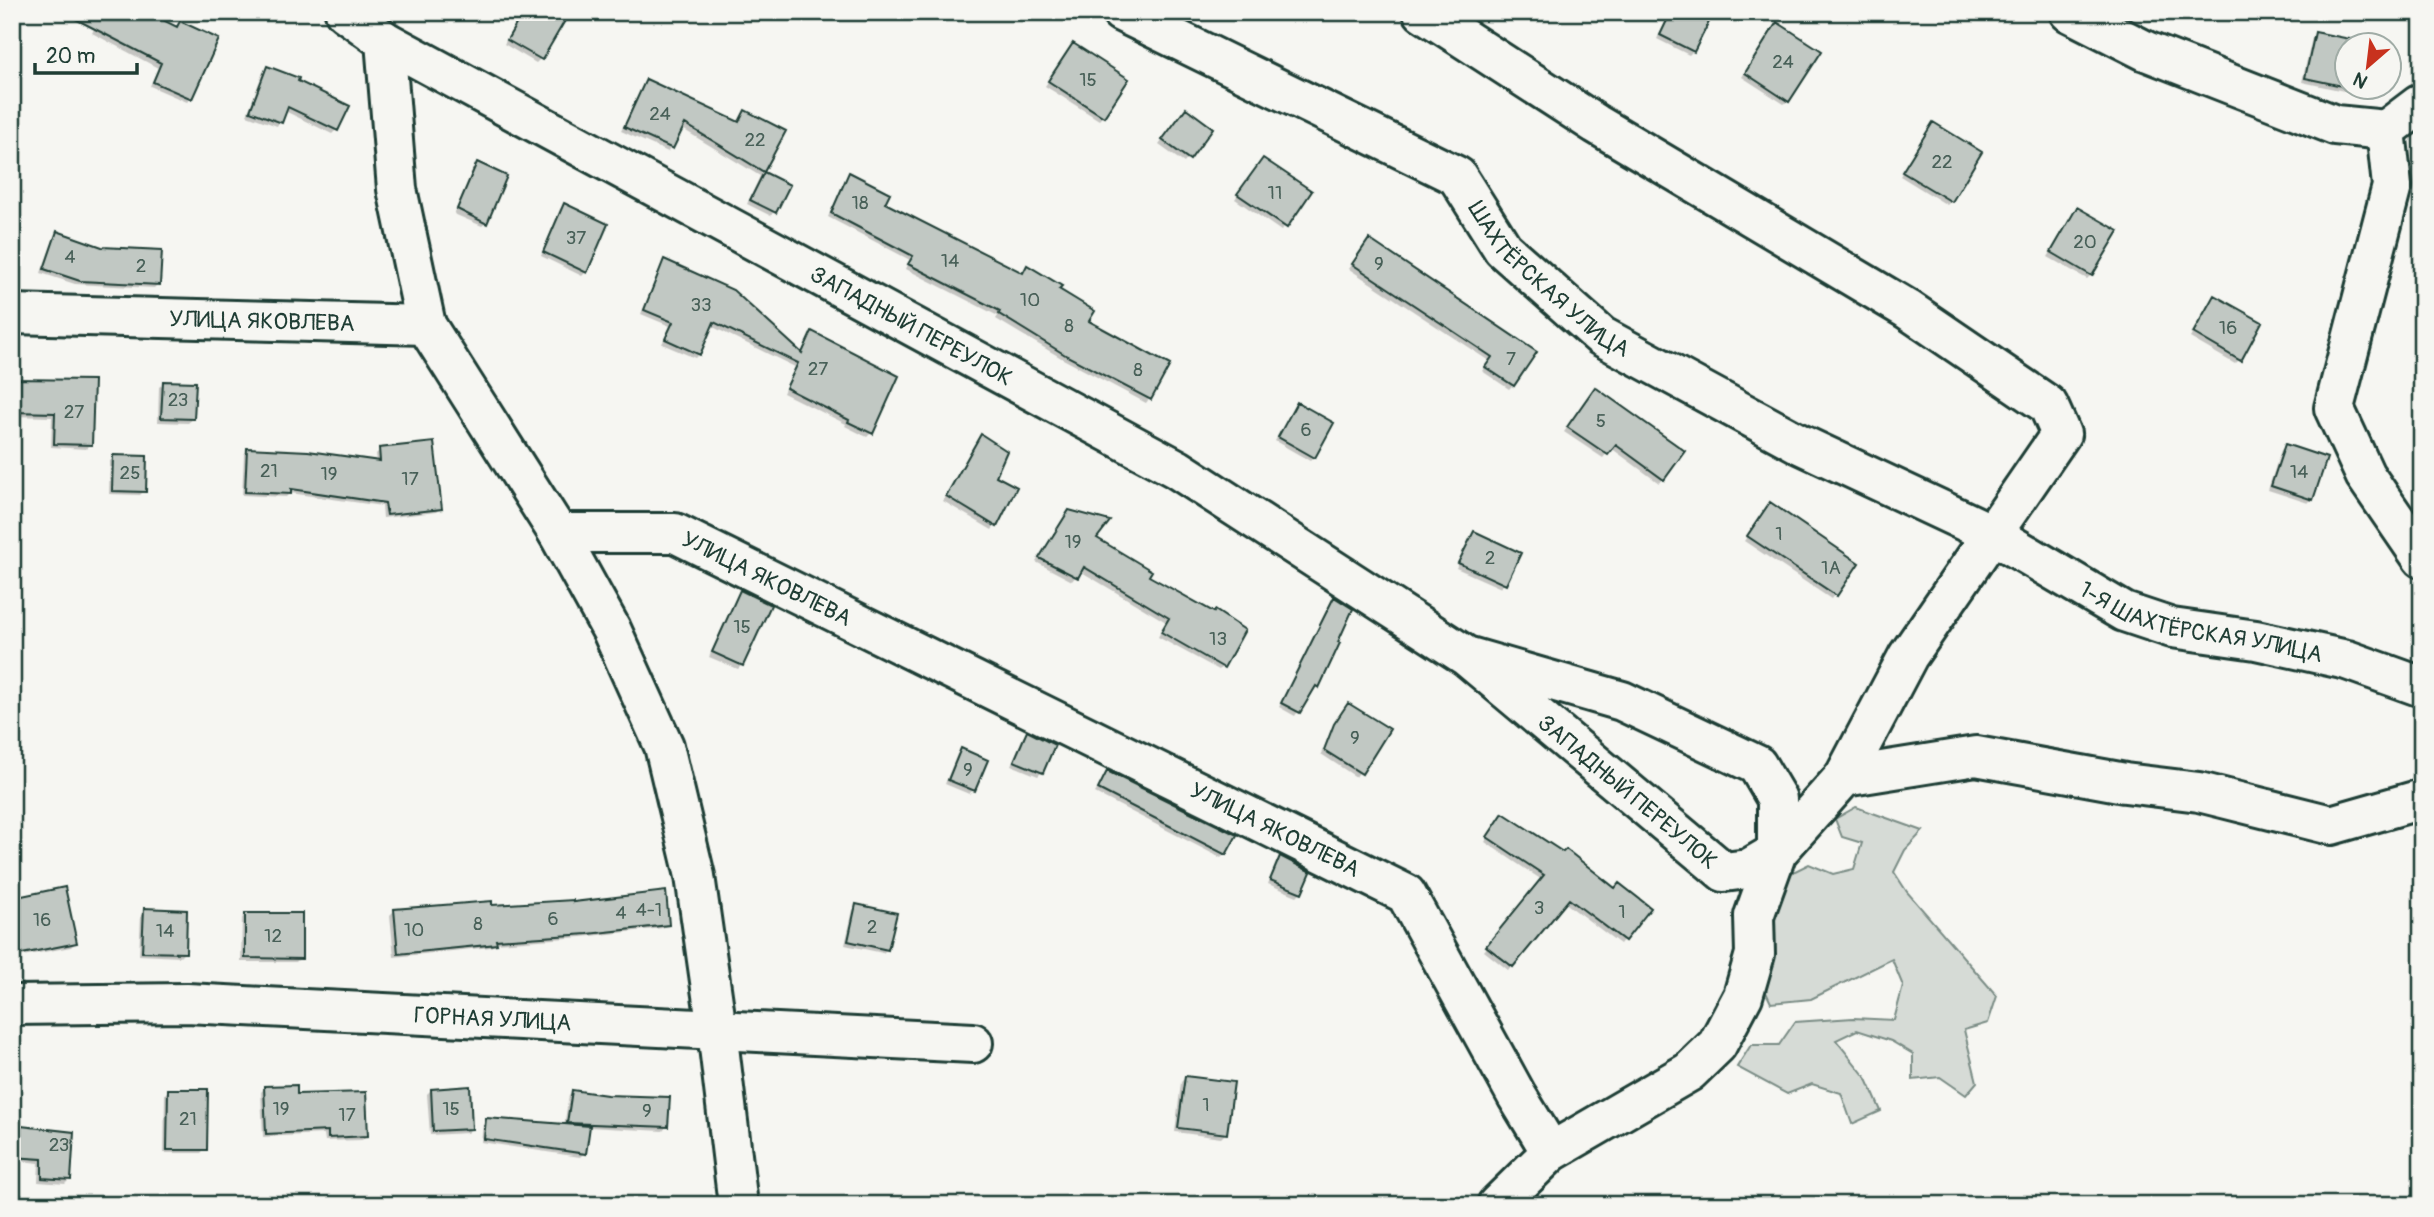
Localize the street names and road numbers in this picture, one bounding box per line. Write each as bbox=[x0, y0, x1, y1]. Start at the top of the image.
street label: ШАХТЁРСКАЯ УЛИЦА bbox=[1462, 196, 1635, 363]
street label: ЗАПАДНЫЙ ПЕРЕУЛОК bbox=[805, 259, 1018, 392]
street label: УЛИЦА ЯКОВЛЕВА bbox=[169, 304, 355, 338]
street label: УЛИЦА ЯКОВЛЕВА bbox=[677, 524, 857, 633]
street label: 1-Я ШАХТЁРСКАЯ УЛИЦА bbox=[2074, 574, 2326, 669]
street label: ЗАПАДНЫЙ ПЕРЕУЛОК bbox=[1532, 708, 1724, 875]
street label: УЛИЦА ЯКОВЛЕВА bbox=[1186, 775, 1365, 884]
street label: ГОРНАЯ УЛИЦА bbox=[413, 1000, 572, 1037]

